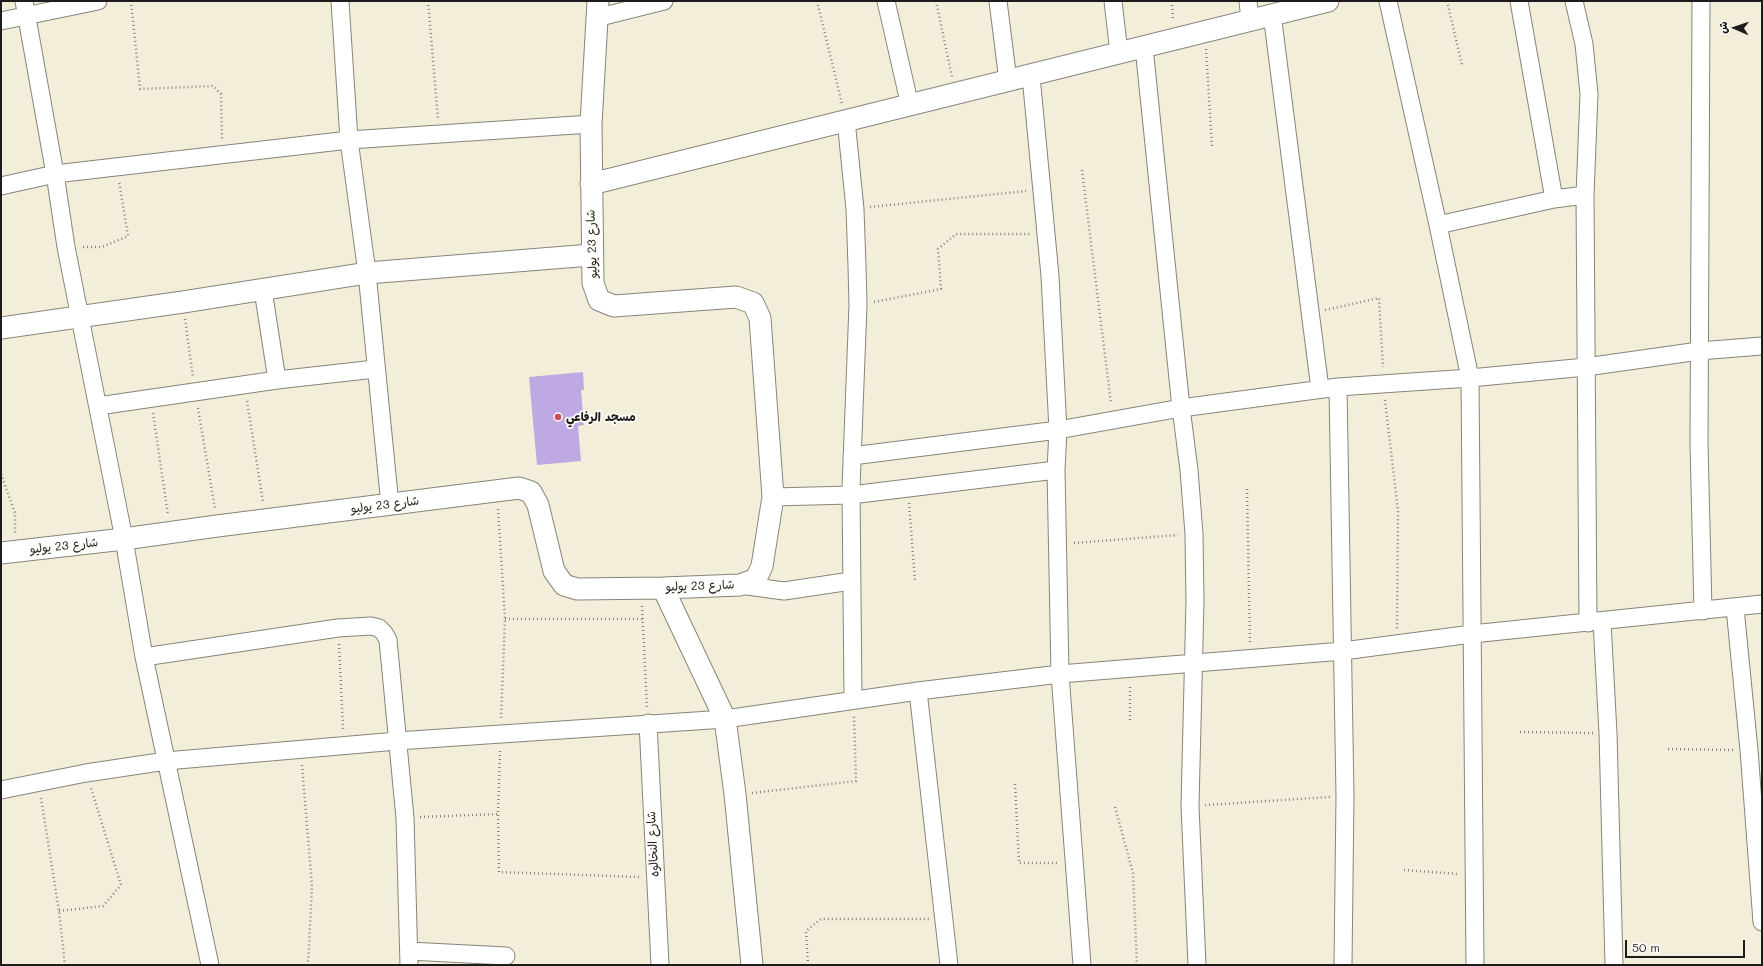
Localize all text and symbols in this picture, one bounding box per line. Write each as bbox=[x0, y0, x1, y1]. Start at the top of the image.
north arrow bbox=[1715, 8, 1755, 48]
text: ش bbox=[1715, 21, 1730, 34]
street label: شارع 23 يوليو bbox=[584, 209, 600, 279]
place label: مسجد الرفاعي bbox=[566, 410, 636, 424]
marker: مسجد الرفاعي bbox=[553, 412, 563, 422]
street label: شارع 23 يوليو bbox=[350, 494, 420, 516]
street label: شارع 23 يوليو bbox=[29, 535, 99, 557]
street label: شارع 23 يوليو bbox=[665, 578, 735, 594]
street label: شارع النخالوه bbox=[644, 811, 662, 877]
scale bar bbox=[1627, 932, 1747, 958]
text: 50 m bbox=[1632, 939, 1660, 955]

